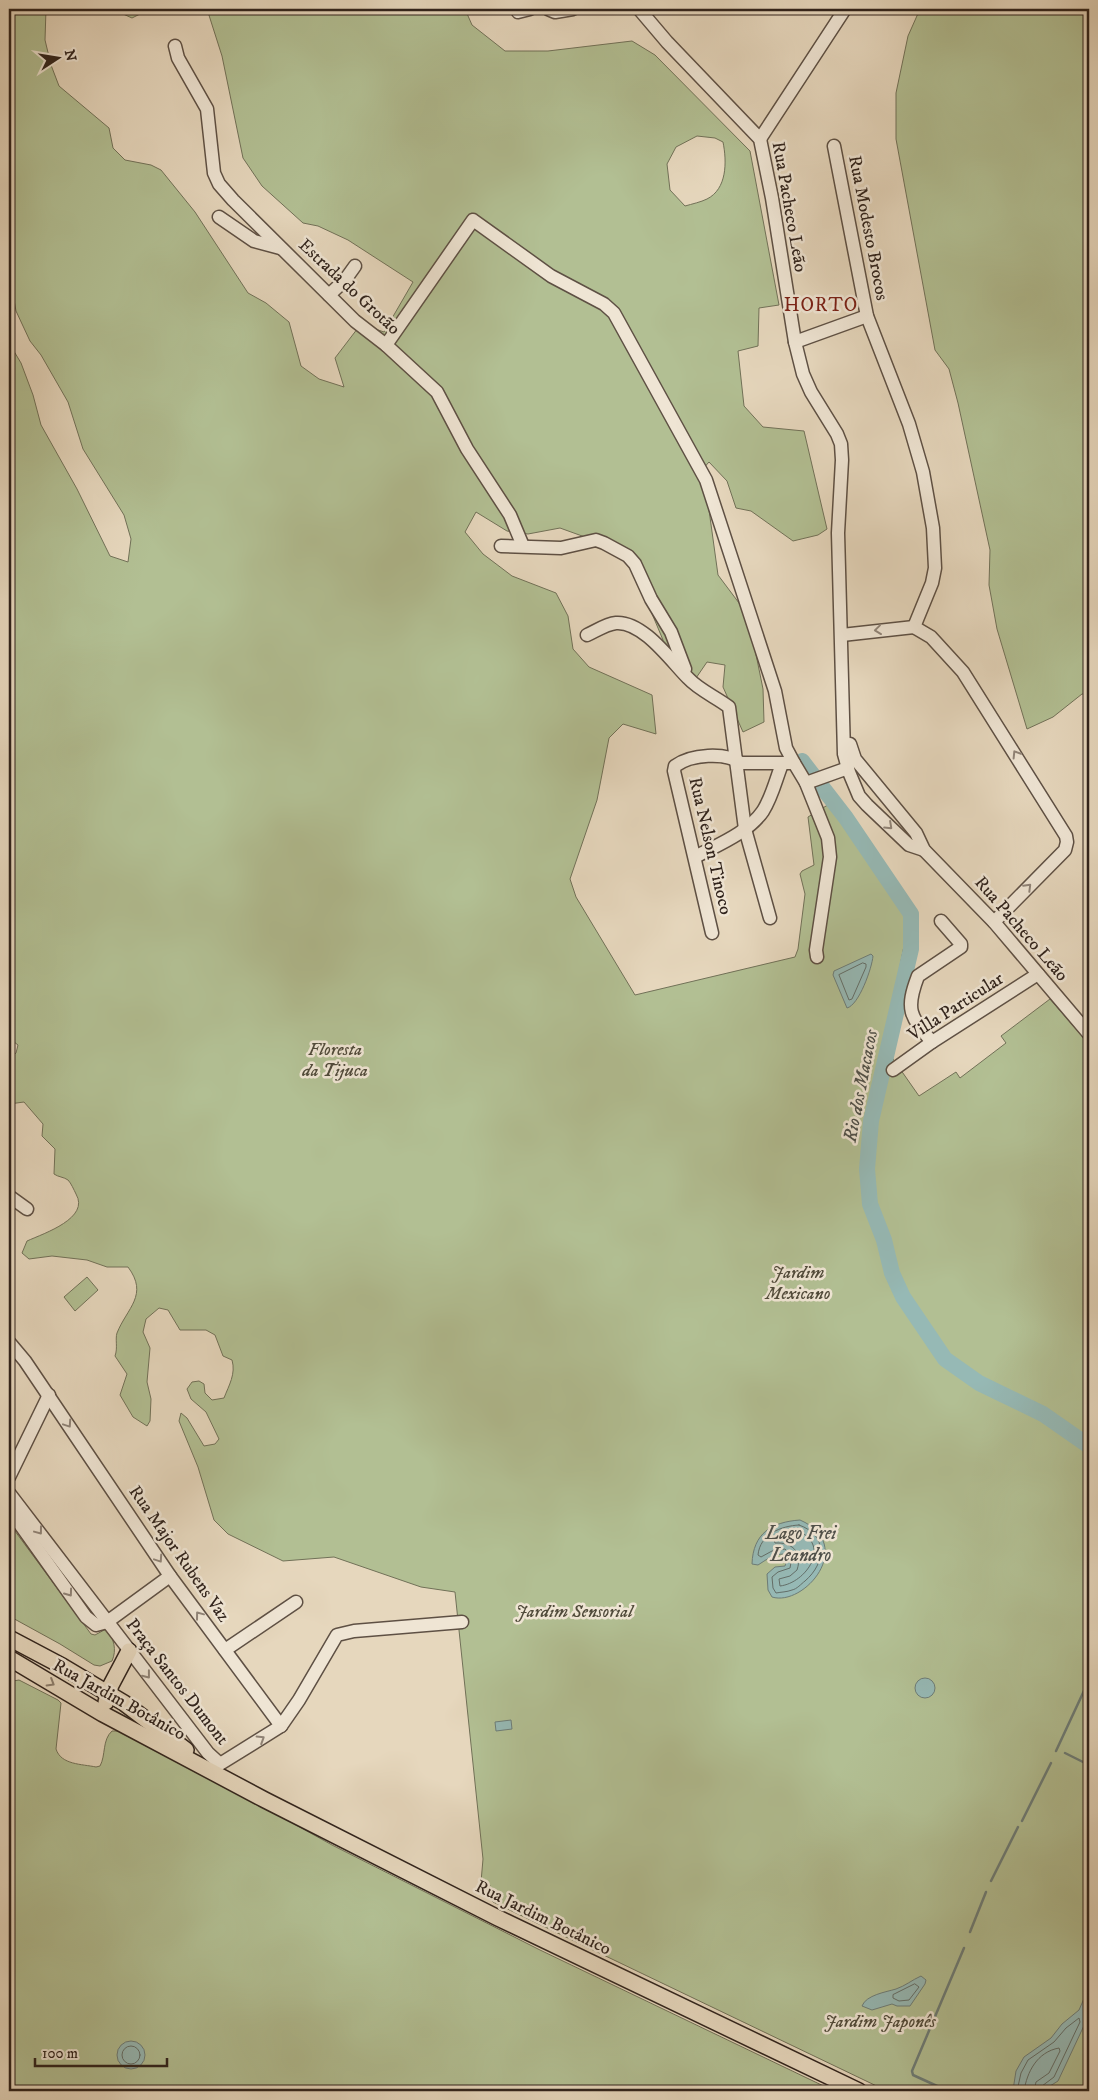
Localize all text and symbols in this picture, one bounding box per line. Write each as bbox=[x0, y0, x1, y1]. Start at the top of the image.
north arrow bbox=[32, 32, 82, 82]
text: N bbox=[60, 48, 80, 63]
street label: Rua Pacheco Leão bbox=[767, 140, 811, 274]
street label: Rua Modesto Brocos bbox=[843, 154, 893, 302]
street label: Estrada do Grotão bbox=[294, 234, 405, 340]
district label: HORTO bbox=[784, 294, 858, 317]
one-way arrow bbox=[874, 624, 882, 635]
one-way arrow bbox=[1012, 751, 1022, 760]
street label: Rua Nelson Tinoco bbox=[684, 775, 737, 917]
one-way arrow bbox=[883, 820, 892, 829]
street label: Rua Pacheco Leão bbox=[969, 872, 1073, 986]
one-way arrow bbox=[1023, 884, 1032, 893]
street label: Villa Particular bbox=[903, 968, 1008, 1047]
water label: Rio dos Macacos bbox=[839, 1027, 883, 1145]
park label: Floresta da Tijuca bbox=[301, 1039, 368, 1082]
park label: Jardim Mexicano bbox=[764, 1262, 831, 1305]
one-way arrow bbox=[62, 1418, 71, 1427]
street label: Rua Major Rubens Vaz bbox=[124, 1482, 234, 1627]
water label: Lago Frei Leandro bbox=[765, 1522, 837, 1567]
one-way arrow bbox=[33, 1525, 42, 1535]
one-way arrow bbox=[152, 1553, 162, 1562]
one-way arrow bbox=[63, 1587, 72, 1597]
park label: Jardim Sensorial bbox=[515, 1601, 635, 1623]
one-way arrow bbox=[196, 1611, 205, 1621]
street label: Praça Santos Dumont bbox=[121, 1614, 233, 1750]
street label: Rua Jardim Botânico bbox=[49, 1654, 189, 1746]
one-way arrow bbox=[142, 1669, 150, 1678]
one-way arrow bbox=[45, 1677, 54, 1687]
one-way arrow bbox=[256, 1735, 265, 1745]
street label: Rua Jardim Botânico bbox=[471, 1876, 615, 1961]
park label: Jardim Japonês bbox=[824, 2011, 936, 2033]
scale bar bbox=[35, 2035, 168, 2067]
text: 100 m bbox=[42, 2044, 78, 2063]

